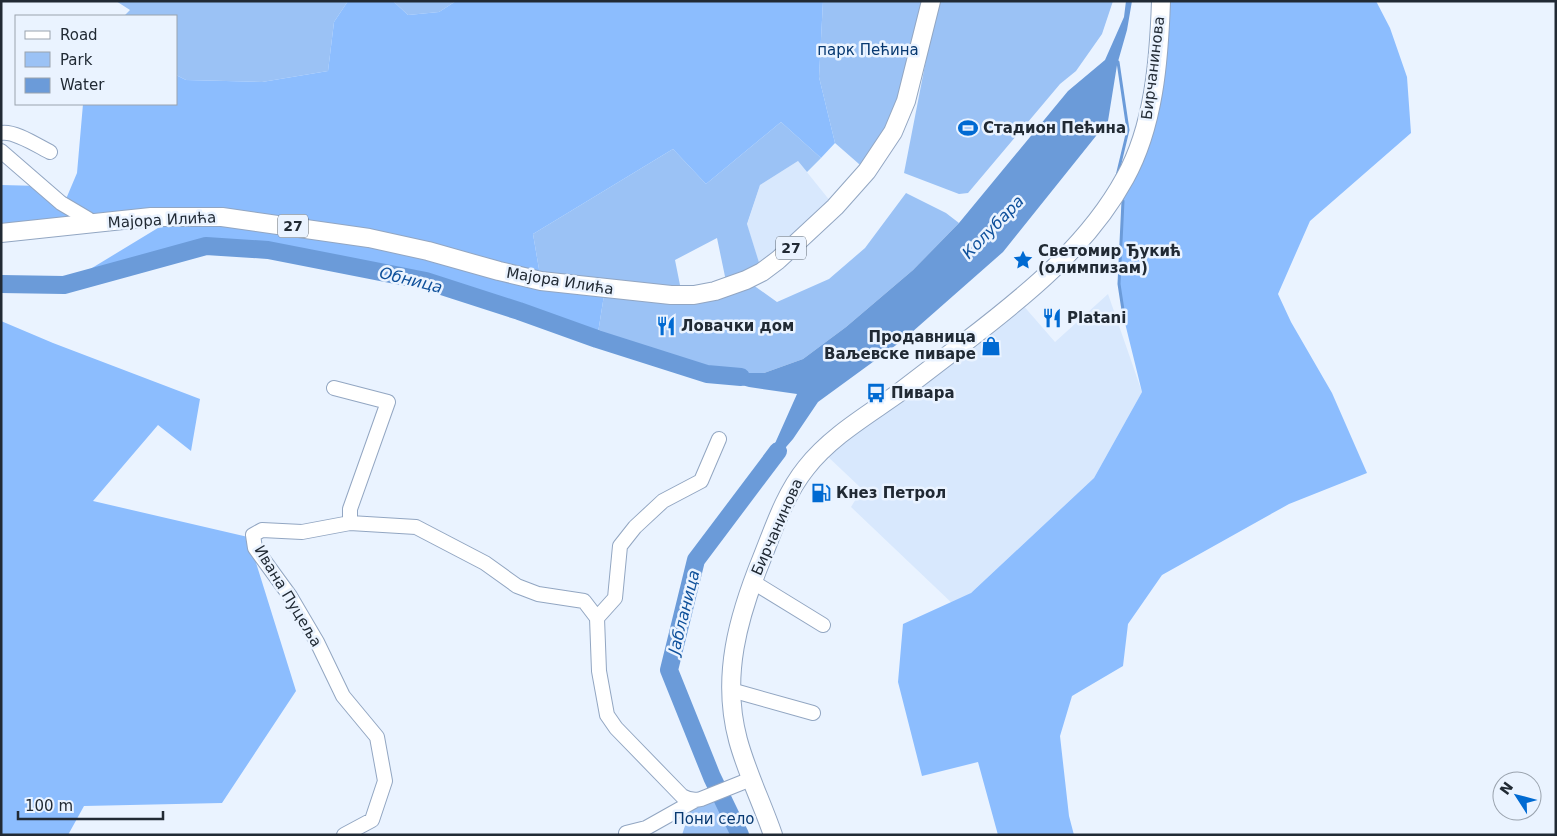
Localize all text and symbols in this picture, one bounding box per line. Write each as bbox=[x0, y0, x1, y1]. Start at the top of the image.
legend bbox=[15, 15, 178, 105]
street label: Бирчанинова bbox=[1138, 15, 1168, 121]
text: Road bbox=[60, 26, 98, 44]
park label: парк Пећина bbox=[817, 41, 919, 59]
text: Park bbox=[60, 51, 93, 69]
text: Water bbox=[60, 76, 105, 94]
sports icon: Стадион Пећина bbox=[957, 117, 979, 139]
place label: Стадион Пећина bbox=[983, 119, 1126, 137]
water label: Колубара bbox=[958, 191, 1028, 263]
street label: Мајора Илића bbox=[107, 208, 217, 232]
road number: 27 bbox=[278, 215, 308, 238]
road number: 27 bbox=[776, 237, 806, 260]
place label: Светомир Ђукић (олимпизам) bbox=[1038, 242, 1181, 277]
place icon: Светомир Ђукић (олимпизам) bbox=[1012, 249, 1034, 271]
water label: Обница bbox=[378, 263, 444, 297]
street label: Мајора Илића bbox=[505, 264, 615, 298]
restaurant icon: Platani bbox=[1041, 307, 1063, 329]
place label: Platani bbox=[1067, 309, 1126, 327]
restaurant icon: Ловачки дом bbox=[655, 315, 677, 337]
place label: Ловачки дом bbox=[681, 317, 794, 335]
place label: Продавница Ваљевске пиваре bbox=[824, 328, 976, 363]
shop icon: Продавница Ваљевске пиваре bbox=[980, 335, 1002, 357]
bus stop icon: Пивара bbox=[865, 382, 887, 404]
place label: Пивара bbox=[891, 384, 955, 402]
street label: Бирчанинова bbox=[748, 476, 806, 578]
fuel station icon: Кнез Петрол bbox=[810, 482, 832, 504]
place label: Кнез Петрол bbox=[836, 484, 946, 502]
street label: Ивана Пуцеља bbox=[251, 542, 325, 650]
water label: Јабланица bbox=[664, 568, 704, 659]
north arrow bbox=[1492, 771, 1542, 821]
text: N bbox=[1497, 779, 1516, 798]
scale bar bbox=[18, 788, 162, 820]
text: 100 m bbox=[25, 797, 73, 815]
park label: Пони село bbox=[673, 810, 755, 828]

